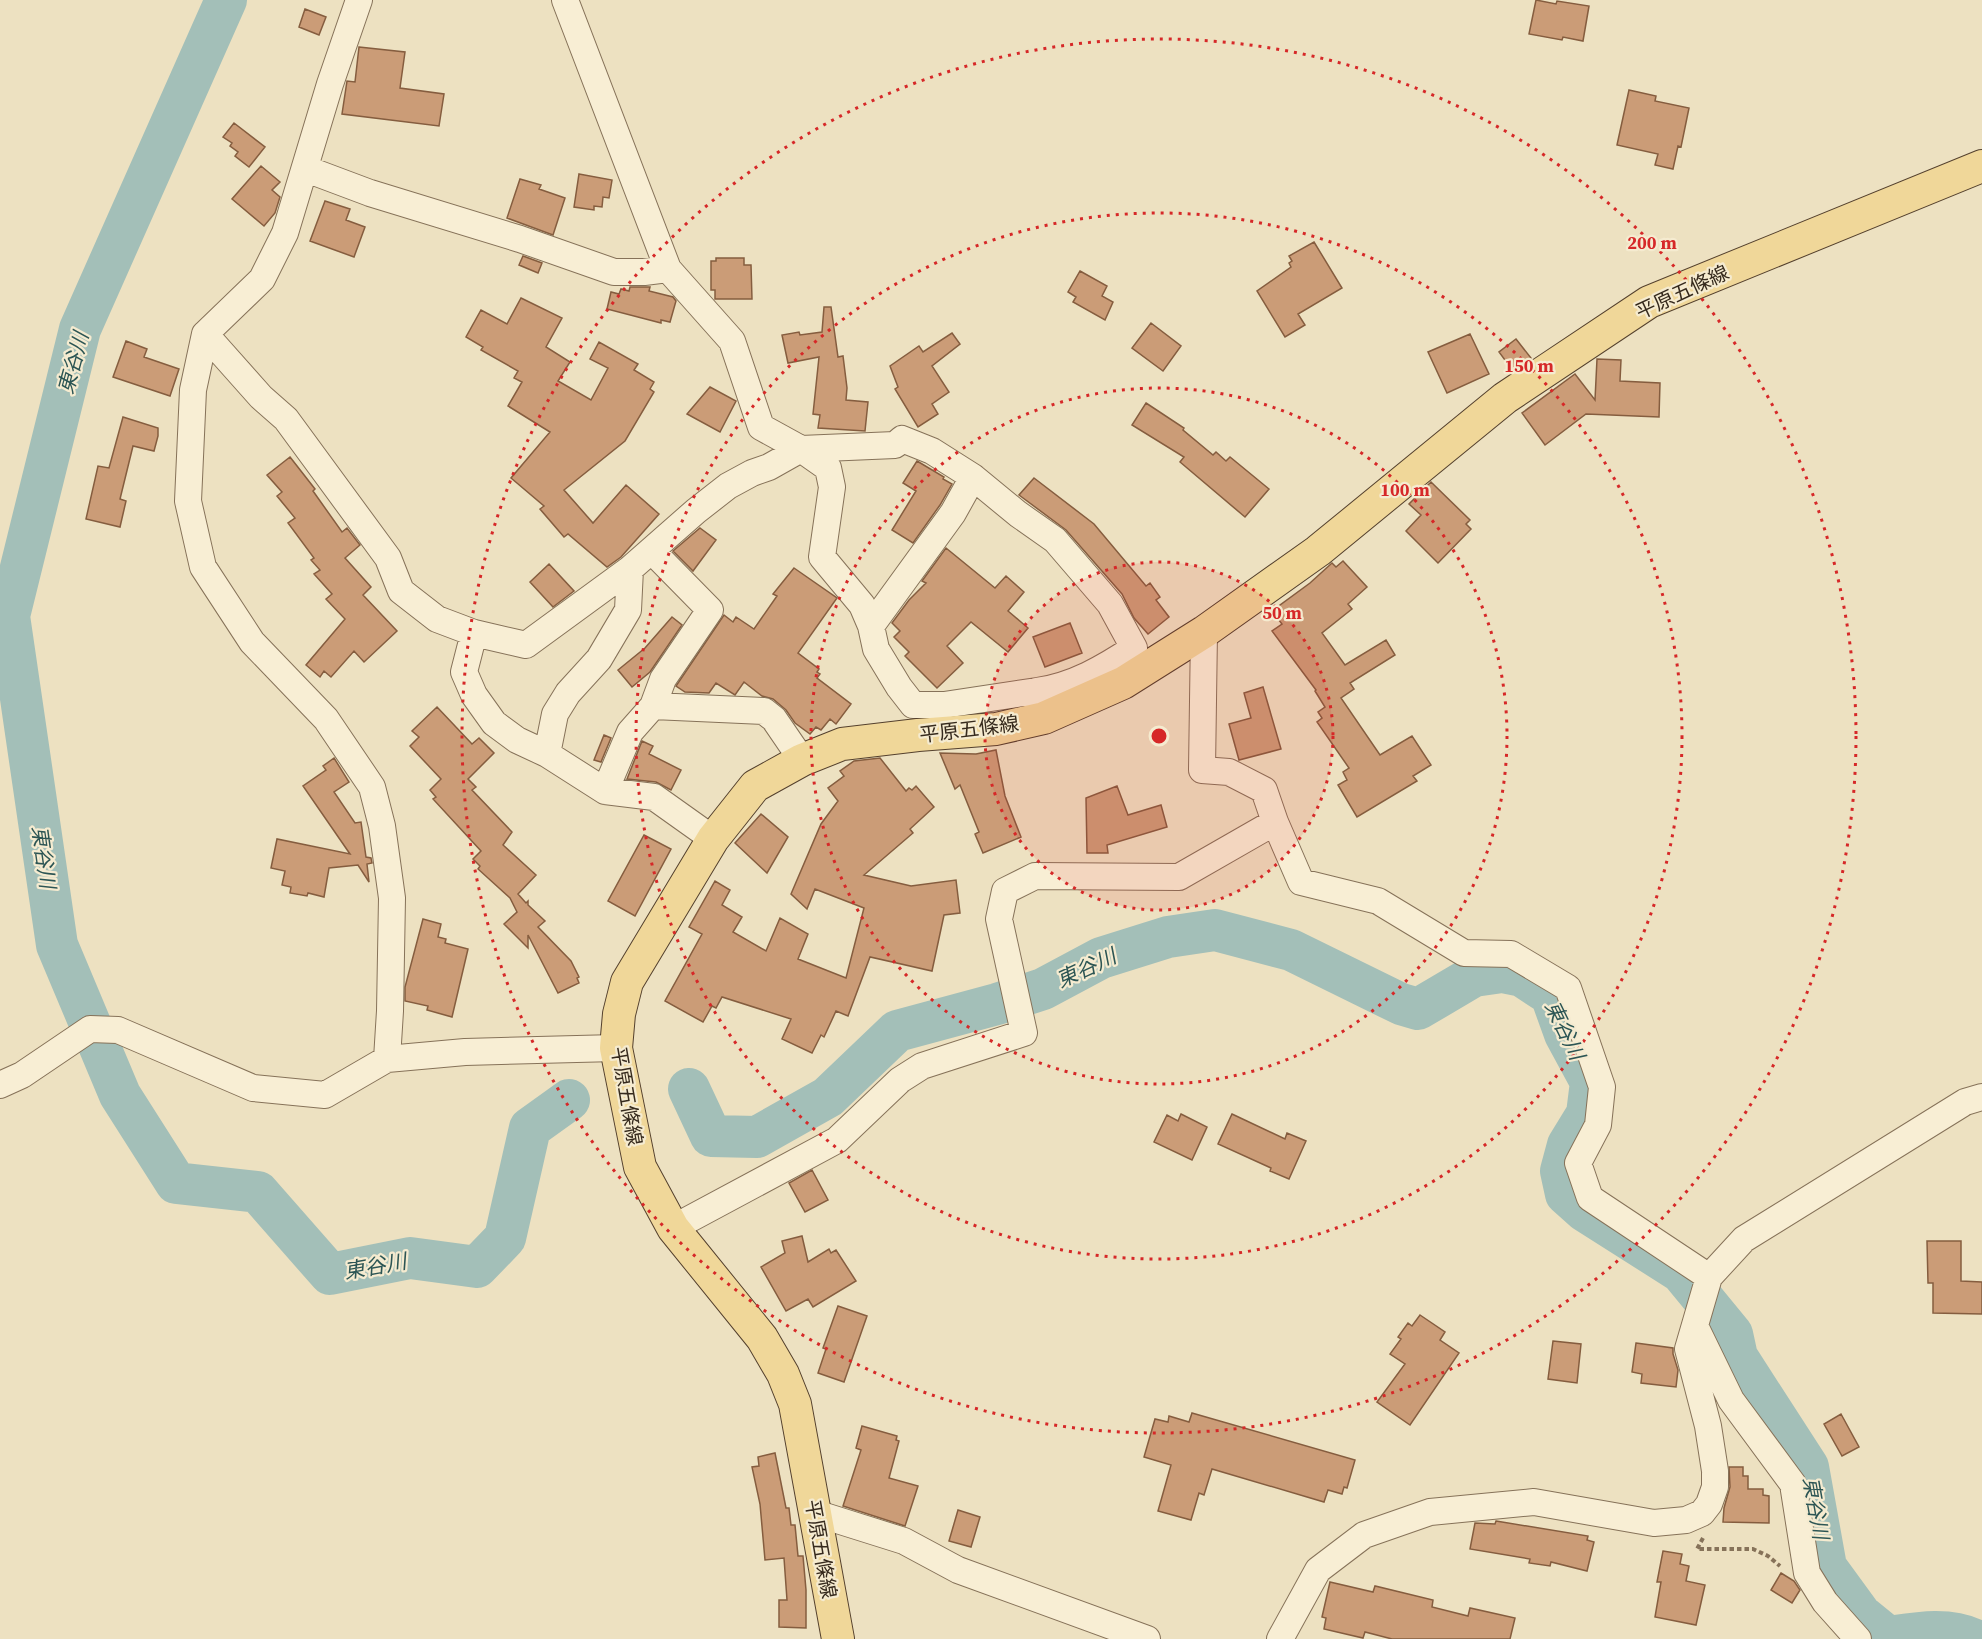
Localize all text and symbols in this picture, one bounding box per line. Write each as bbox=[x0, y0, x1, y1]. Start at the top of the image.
text: 200 m bbox=[1627, 230, 1677, 255]
street label: 平原五條線 bbox=[1631, 258, 1733, 326]
water label: 東谷川 bbox=[51, 327, 96, 397]
text: 150 m bbox=[1504, 353, 1554, 378]
text: 100 m bbox=[1380, 477, 1430, 502]
text: 50 m bbox=[1262, 600, 1302, 625]
street label: 平原五條線 bbox=[918, 709, 1020, 749]
centre of rings bbox=[1149, 726, 1169, 746]
water label: 東谷川 bbox=[25, 824, 63, 892]
water label: 東谷川 bbox=[1051, 941, 1122, 994]
water label: 東谷川 bbox=[1538, 995, 1593, 1066]
street label: 平原五條線 bbox=[605, 1044, 649, 1148]
water label: 東谷川 bbox=[341, 1246, 411, 1286]
water label: 東谷川 bbox=[1796, 1474, 1836, 1544]
street label: 平原五條線 bbox=[799, 1497, 843, 1601]

